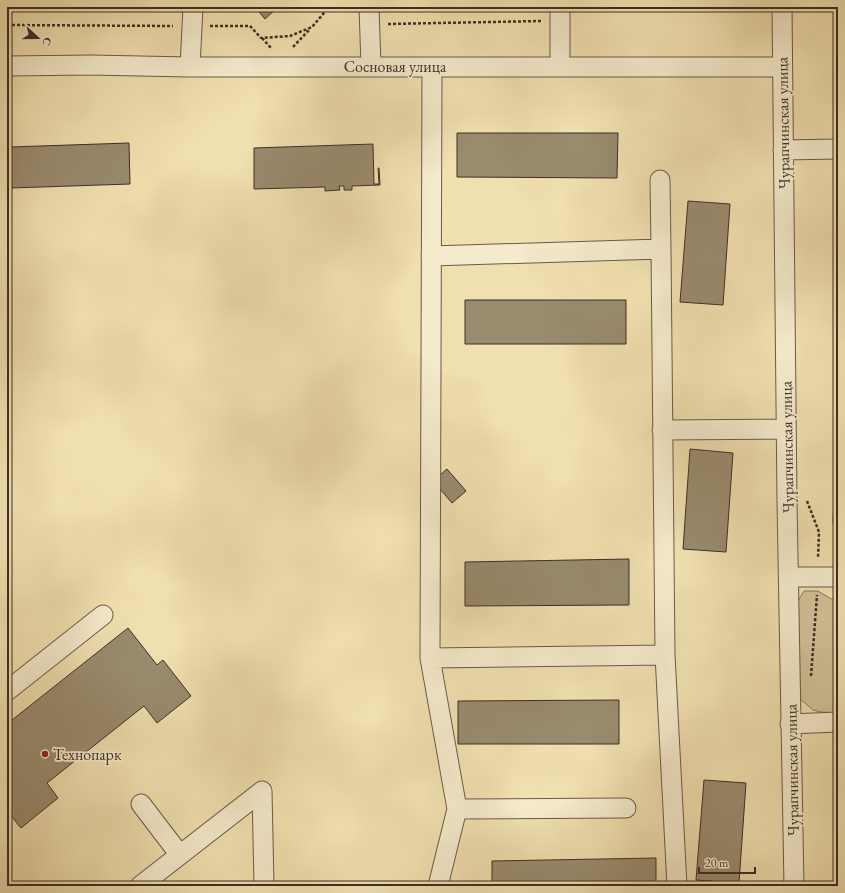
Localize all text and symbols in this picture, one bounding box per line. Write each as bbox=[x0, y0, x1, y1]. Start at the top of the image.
north arrow bbox=[18, 18, 58, 58]
text: С bbox=[39, 35, 55, 48]
street label: Сосновая улица bbox=[344, 56, 447, 77]
street label: Чурапчинская улица bbox=[771, 56, 795, 189]
street label: Чурапчинская улица bbox=[775, 380, 799, 513]
street label: Чурапчинская улица bbox=[780, 703, 804, 836]
place label: Технопарк bbox=[53, 744, 122, 765]
marker: Технопарк bbox=[40, 749, 50, 759]
scale bar bbox=[699, 849, 755, 875]
text: 20 m bbox=[705, 855, 729, 871]

